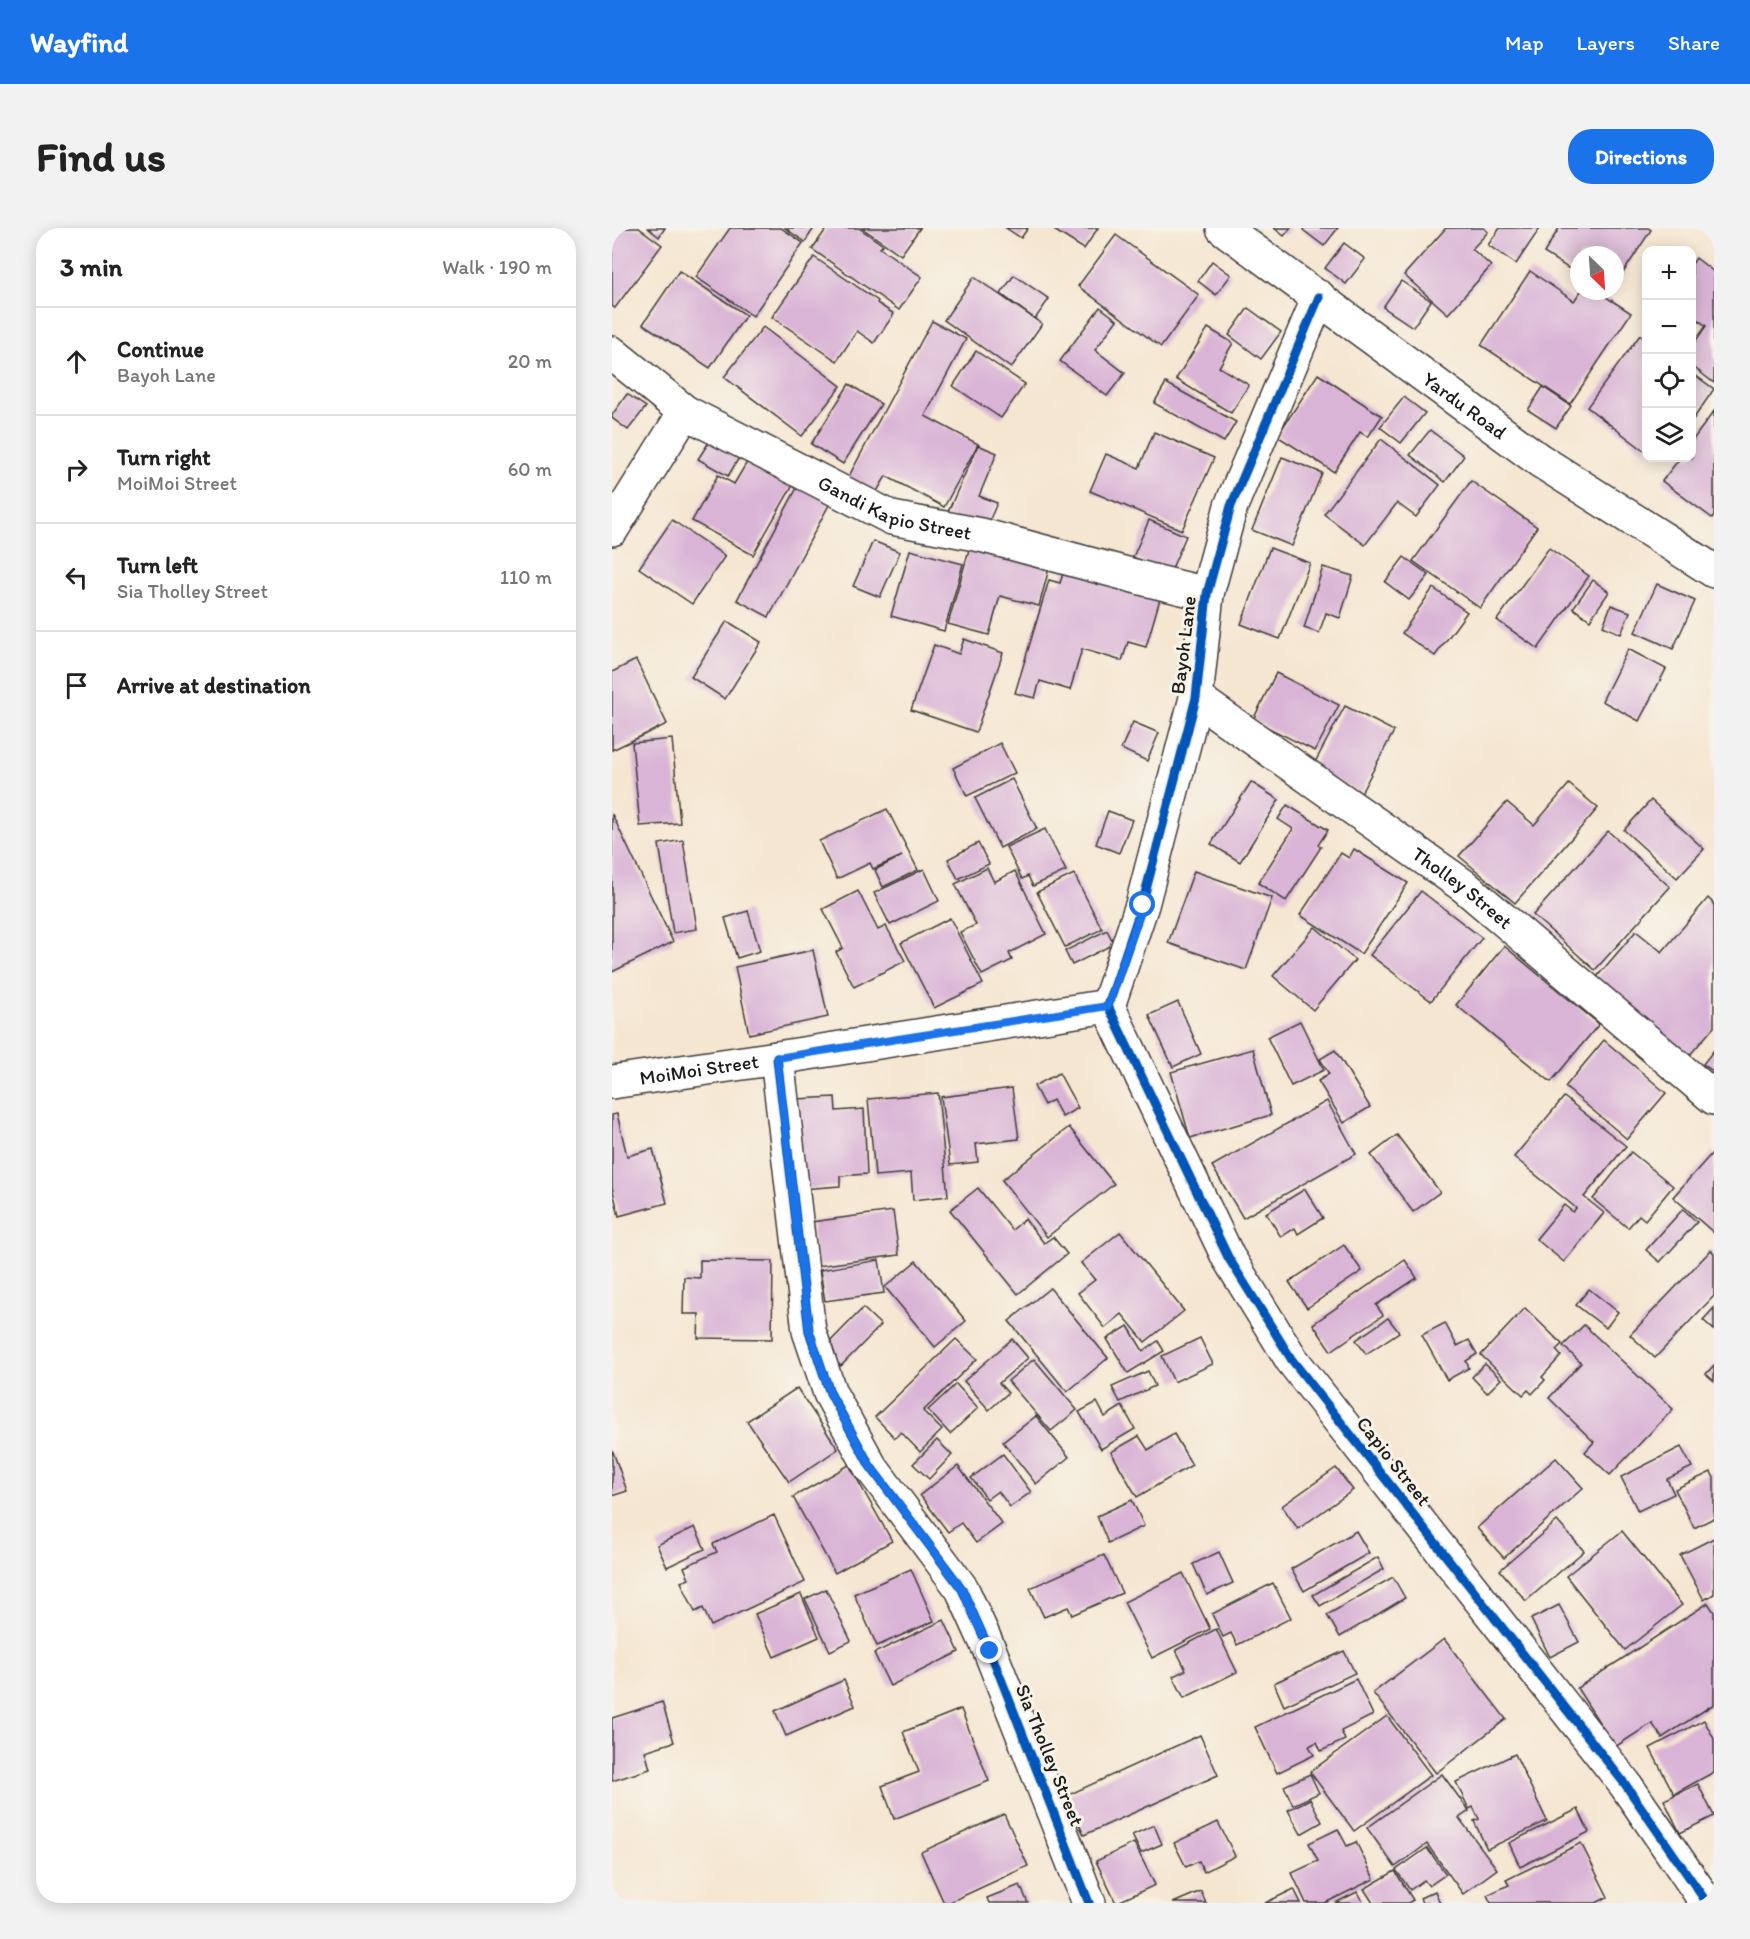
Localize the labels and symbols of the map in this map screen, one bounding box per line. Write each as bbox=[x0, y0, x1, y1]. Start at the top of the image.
north arrow bbox=[1570, 246, 1624, 300]
street label: Yardu Road bbox=[1418, 367, 1512, 444]
street label: Gandi Kapio Street bbox=[814, 470, 974, 545]
street label: Bayoh Lane bbox=[1165, 595, 1201, 695]
street label: Tholley Street bbox=[1408, 841, 1517, 934]
route start bbox=[1129, 891, 1155, 917]
street label: MoiMoi Street bbox=[638, 1049, 760, 1090]
street label: Capio Street bbox=[1352, 1412, 1436, 1510]
route end bbox=[976, 1637, 1002, 1663]
street label: Sia Tholley Street bbox=[1011, 1681, 1089, 1829]

